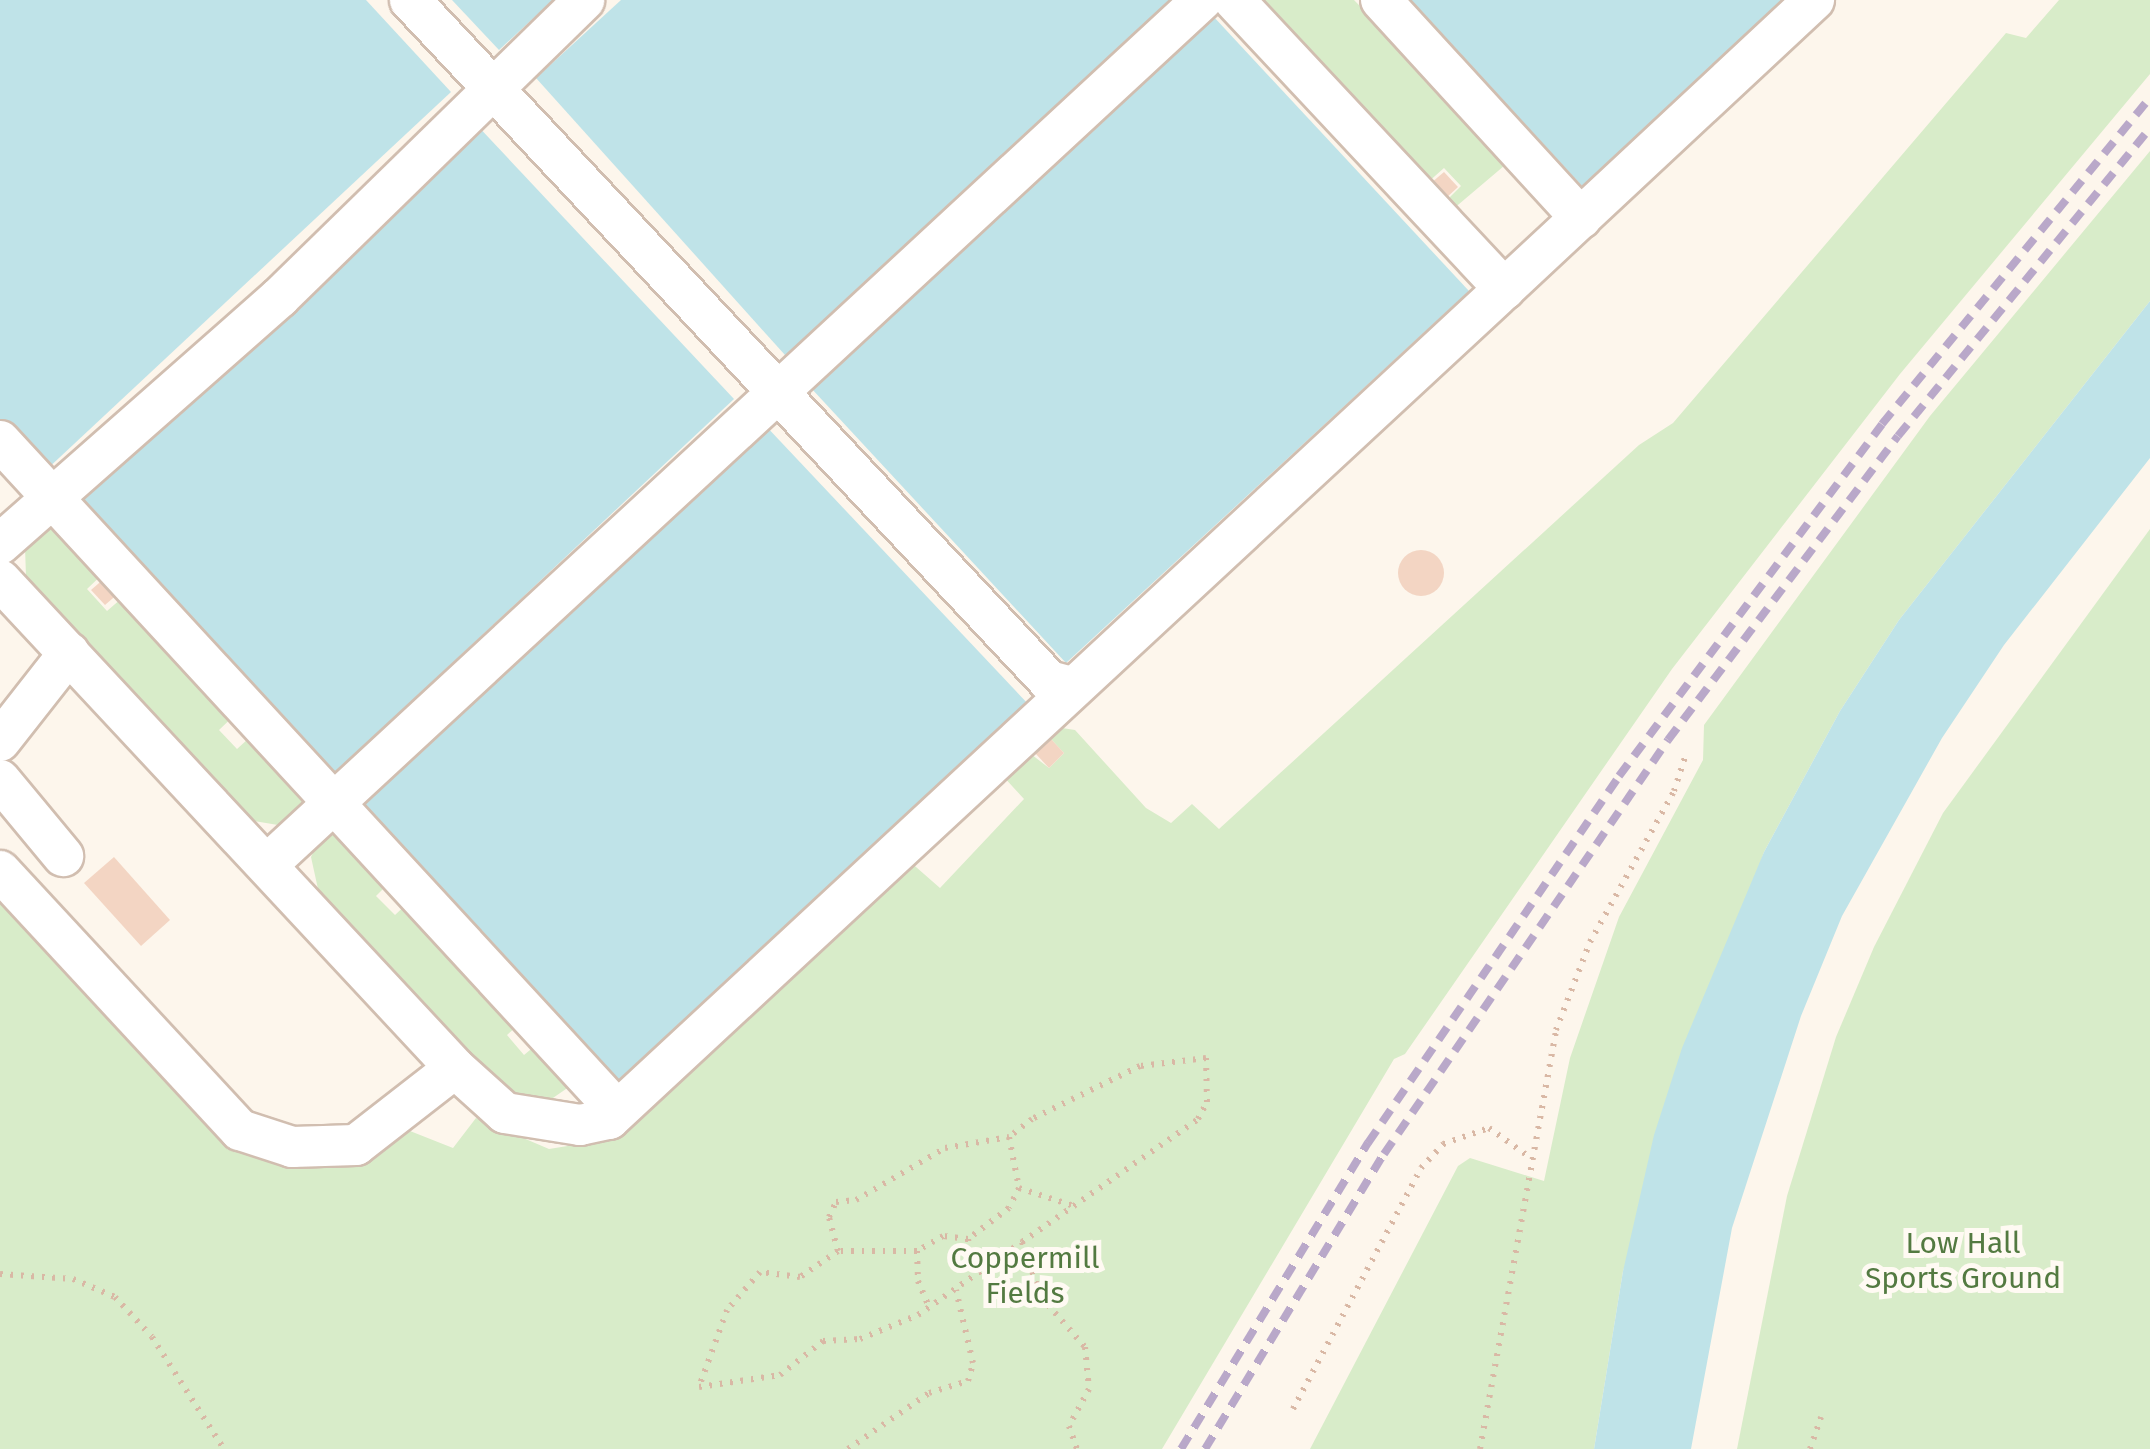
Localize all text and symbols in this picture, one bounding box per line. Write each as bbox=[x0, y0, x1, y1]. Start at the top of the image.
park label: Low Hall Sports Ground bbox=[1865, 1225, 2061, 1296]
park label: Coppermill Fields bbox=[950, 1240, 1100, 1310]

